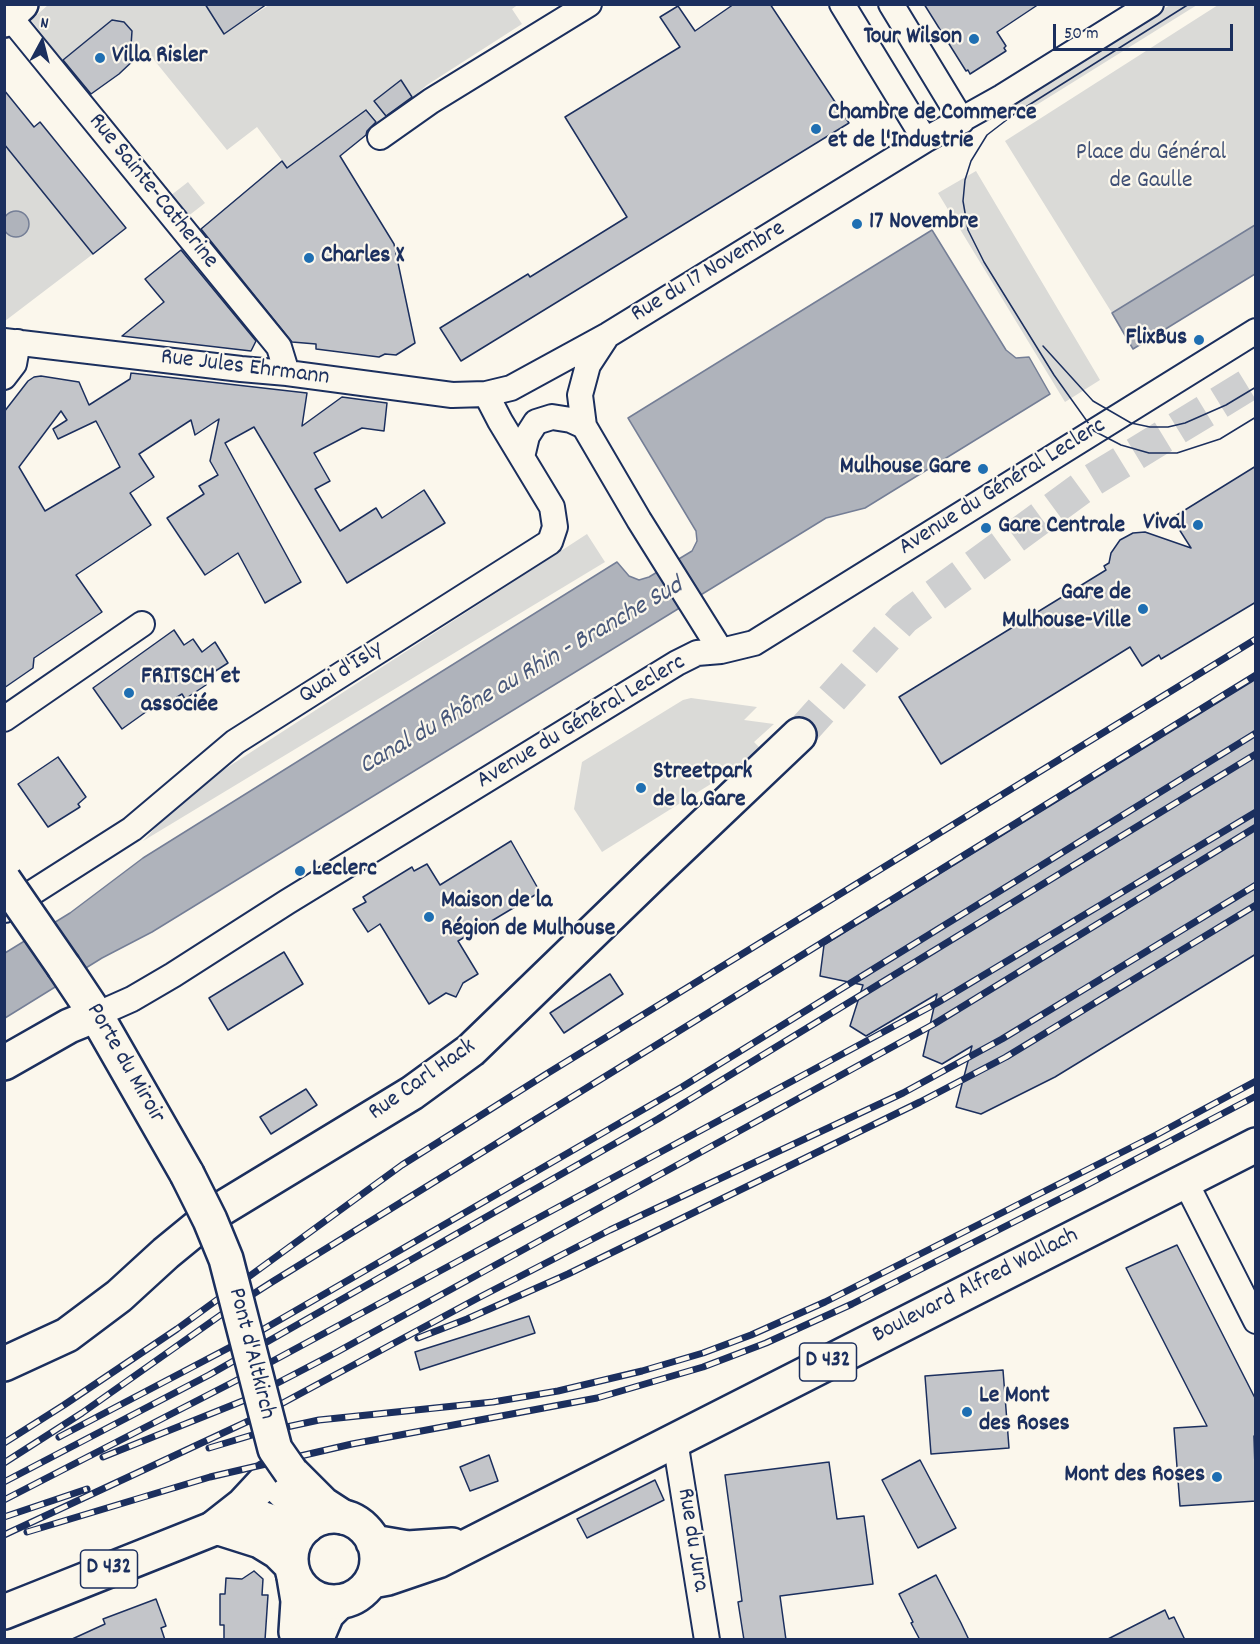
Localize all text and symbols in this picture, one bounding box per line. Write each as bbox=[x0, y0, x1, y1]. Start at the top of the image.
north arrow bbox=[12, 12, 72, 72]
text: N bbox=[39, 12, 50, 36]
scale bar bbox=[1056, 12, 1236, 50]
text: 50 m bbox=[1064, 22, 1099, 47]
place label: Tour Wilson bbox=[863, 25, 962, 53]
marker: Tour Wilson bbox=[967, 32, 981, 46]
place label: Villa Risler bbox=[112, 44, 207, 72]
marker: Villa Risler bbox=[93, 51, 107, 65]
place label: Chambre de Commerce et de l'Industrie bbox=[828, 101, 1036, 157]
street label: Rue Sainte-Catherine bbox=[81, 109, 223, 275]
marker: Chambre de Commerce et de l'Industrie bbox=[809, 122, 823, 136]
park label: Place du Général de Gaulle bbox=[1076, 141, 1226, 197]
place label: 17 Novembre bbox=[869, 210, 978, 238]
street label: Rue du 17 Novembre bbox=[627, 216, 791, 330]
marker: 17 Novembre bbox=[850, 217, 864, 231]
place label: Charles X bbox=[321, 244, 404, 272]
marker: Charles X bbox=[302, 251, 316, 265]
place label: FlixBus bbox=[1125, 326, 1187, 354]
marker: FlixBus bbox=[1192, 333, 1206, 347]
street label: Rue Jules Ehrmann bbox=[159, 344, 331, 394]
street label: Avenue du Général Leclerc bbox=[894, 413, 1112, 563]
place label: Mulhouse Gare bbox=[840, 455, 971, 483]
marker: Mulhouse Gare bbox=[976, 462, 990, 476]
place label: Vival bbox=[1143, 511, 1186, 539]
place label: Gare Centrale bbox=[998, 514, 1125, 542]
marker: Vival bbox=[1191, 518, 1205, 532]
marker: Gare Centrale bbox=[979, 521, 993, 535]
water label: Canal du Rhône au Rhin - Branche Sud bbox=[355, 572, 689, 784]
place label: Gare de Mulhouse-Ville bbox=[1002, 581, 1131, 637]
marker: Gare de Mulhouse-Ville bbox=[1136, 602, 1150, 616]
street label: Quai d'Isly bbox=[295, 636, 389, 712]
street label: Avenue du Général Leclerc bbox=[472, 649, 692, 797]
place label: FRITSCH et associée bbox=[141, 665, 240, 721]
marker: FRITSCH et associée bbox=[122, 686, 136, 700]
place label: Streetpark de la Gare bbox=[653, 760, 752, 816]
marker: Streetpark de la Gare bbox=[634, 781, 648, 795]
place label: Leclerc bbox=[312, 857, 377, 885]
marker: Leclerc bbox=[293, 864, 307, 878]
place label: Maison de la Région de Mulhouse bbox=[441, 889, 615, 945]
marker: Maison de la Région de Mulhouse bbox=[422, 910, 436, 924]
street label: Porte du Miroir bbox=[78, 999, 170, 1129]
street label: Rue Carl Hack bbox=[364, 1034, 482, 1128]
street label: Boulevard Alfred Wallach bbox=[868, 1223, 1084, 1351]
street label: Pont d'Altkirch bbox=[220, 1285, 280, 1423]
road number: D 432 bbox=[800, 1343, 856, 1381]
place label: Le Mont des Roses bbox=[979, 1384, 1070, 1440]
marker: Le Mont des Roses bbox=[960, 1405, 974, 1419]
place label: Mont des Roses bbox=[1064, 1463, 1205, 1491]
marker: Mont des Roses bbox=[1210, 1470, 1224, 1484]
street label: Rue du Jura bbox=[669, 1486, 713, 1594]
road number: D 432 bbox=[80, 1550, 138, 1588]

